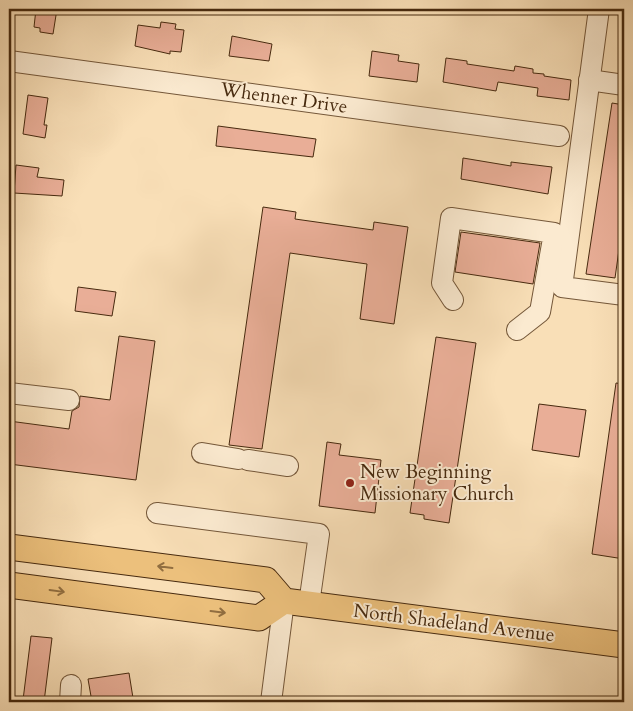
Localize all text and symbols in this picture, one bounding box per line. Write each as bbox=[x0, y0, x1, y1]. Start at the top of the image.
street label: Whenner Drive bbox=[218, 76, 349, 120]
place label: New Beginning Missionary Church bbox=[360, 459, 515, 507]
marker: New Beginning Missionary Church bbox=[344, 477, 356, 489]
one-way arrow bbox=[158, 562, 174, 572]
one-way arrow bbox=[49, 586, 65, 596]
street label: North Shadeland Avenue bbox=[352, 598, 556, 648]
one-way arrow bbox=[210, 608, 226, 618]

